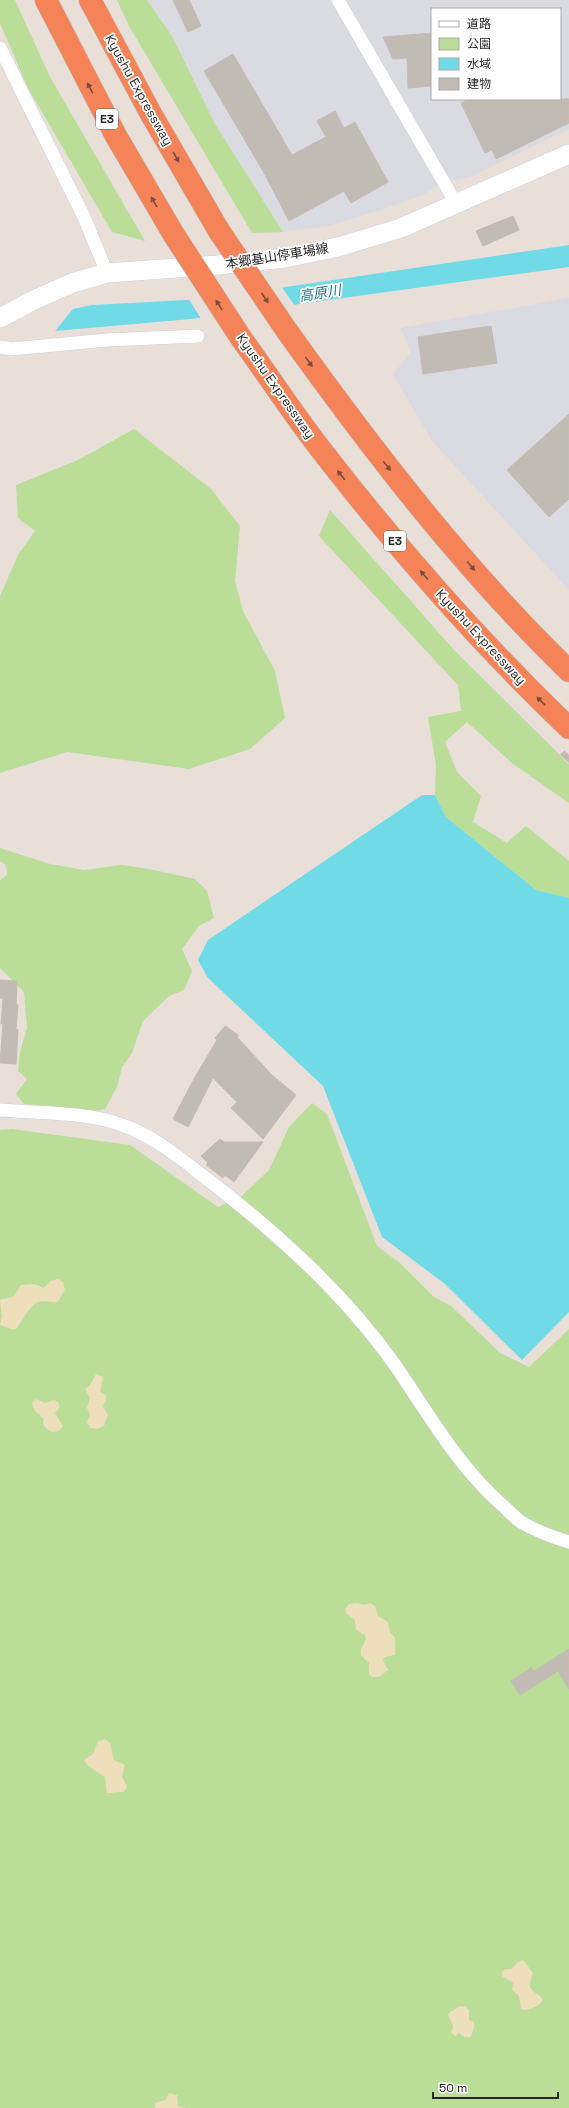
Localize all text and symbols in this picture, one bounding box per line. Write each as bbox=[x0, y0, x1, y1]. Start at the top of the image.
legend bbox=[431, 8, 561, 100]
text: 道路 bbox=[467, 16, 491, 32]
street label: Kyushu Expressway bbox=[101, 31, 177, 149]
text: 公園 bbox=[467, 36, 491, 52]
text: 水域 bbox=[467, 56, 491, 72]
text: 建物 bbox=[467, 76, 491, 92]
one-way arrow bbox=[87, 82, 94, 94]
road number: E3 bbox=[96, 109, 118, 129]
one-way arrow bbox=[172, 151, 179, 163]
one-way arrow bbox=[151, 196, 158, 208]
street label: 本郷基山停車場線 bbox=[224, 239, 330, 273]
water label: 高原川 bbox=[298, 281, 344, 305]
one-way arrow bbox=[261, 293, 269, 303]
one-way arrow bbox=[216, 299, 223, 311]
street label: Kyushu Expressway bbox=[233, 330, 319, 442]
one-way arrow bbox=[305, 357, 314, 368]
one-way arrow bbox=[383, 461, 392, 472]
one-way arrow bbox=[336, 469, 345, 480]
road number: E3 bbox=[384, 531, 406, 551]
one-way arrow bbox=[466, 561, 475, 571]
one-way arrow bbox=[419, 570, 428, 580]
street label: Kyushu Expressway bbox=[432, 586, 530, 688]
one-way arrow bbox=[536, 696, 546, 705]
scale bar bbox=[433, 2074, 558, 2100]
text: 50 m bbox=[439, 2080, 467, 2096]

